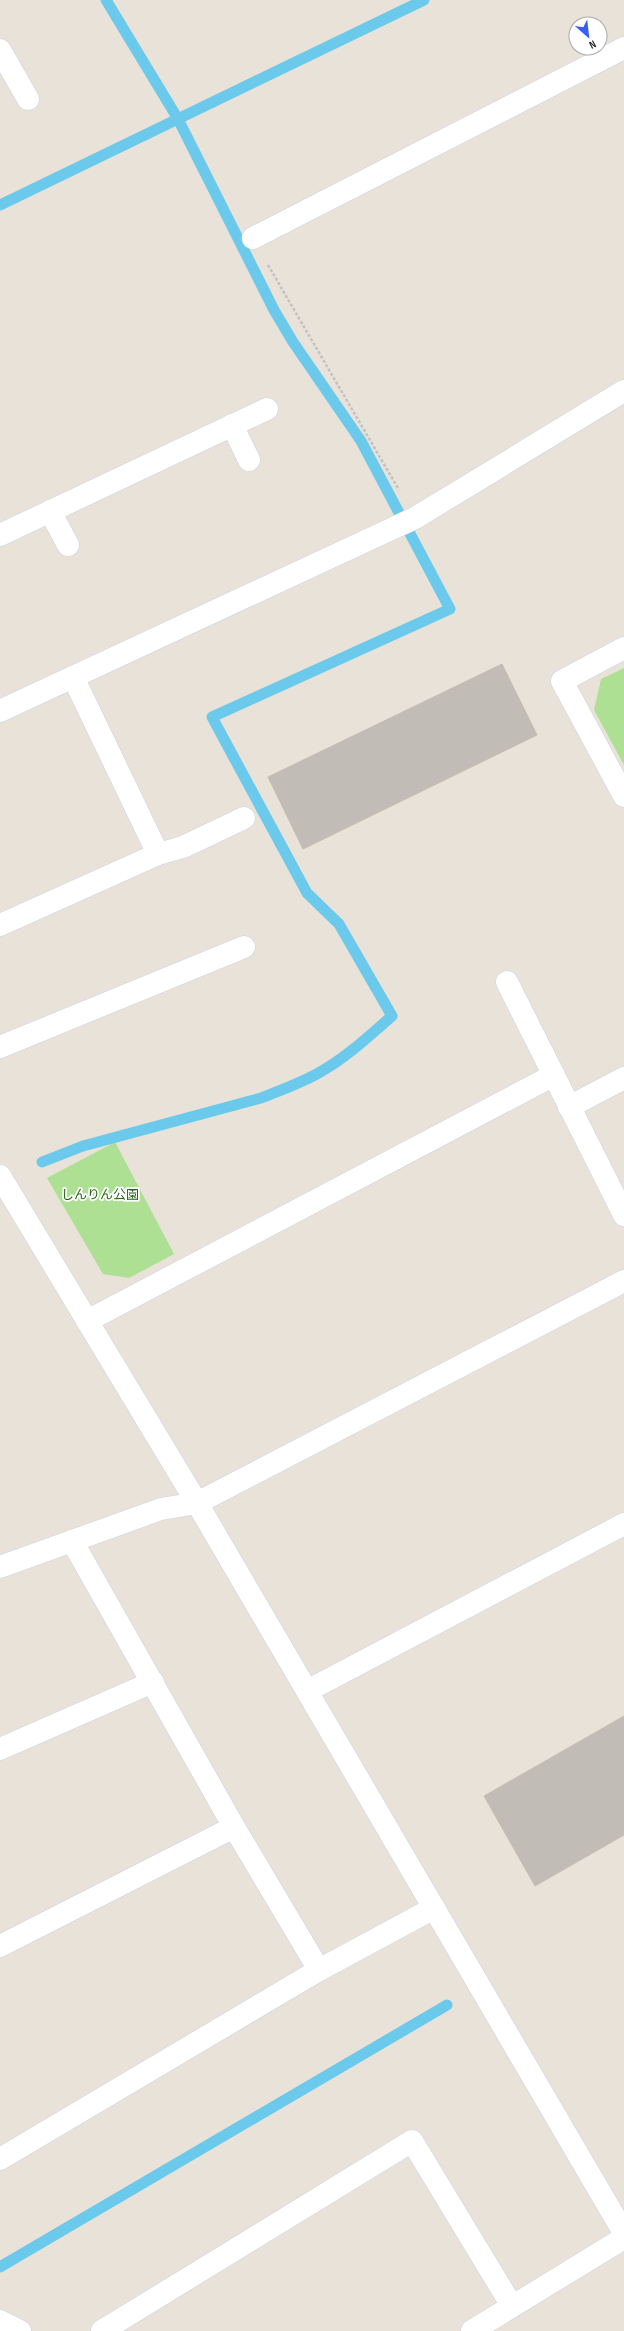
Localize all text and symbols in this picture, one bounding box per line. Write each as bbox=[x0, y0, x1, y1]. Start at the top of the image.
north arrow bbox=[568, 16, 608, 56]
text: N bbox=[587, 37, 598, 52]
park label: しんりん公園 bbox=[61, 1187, 139, 1203]

